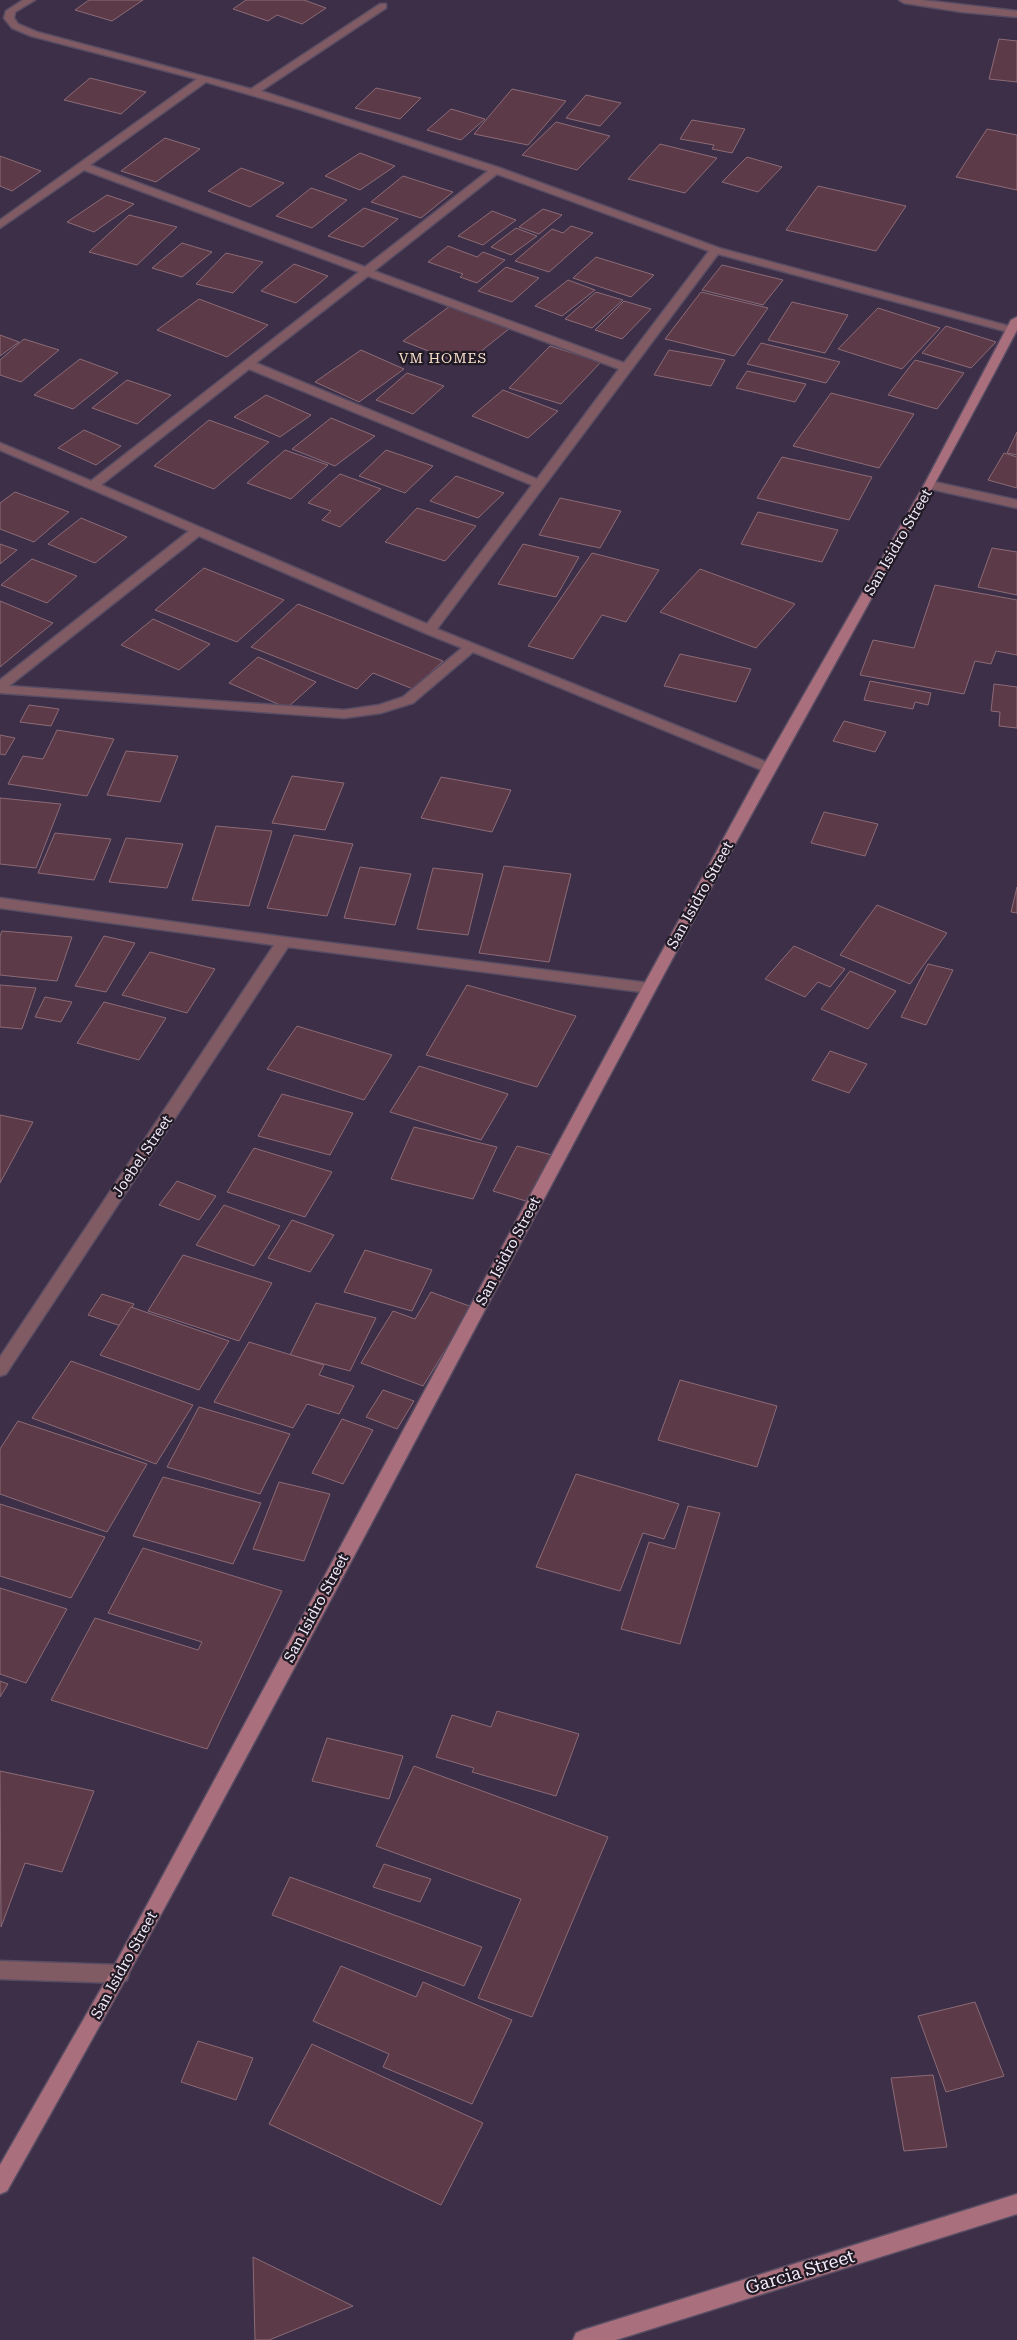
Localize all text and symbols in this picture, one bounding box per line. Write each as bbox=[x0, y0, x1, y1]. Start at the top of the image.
district label: VM HOMES bbox=[399, 350, 487, 366]
street label: San Isidro Street bbox=[860, 485, 936, 599]
street label: San Isidro Street bbox=[663, 838, 737, 952]
street label: Joebel Street bbox=[108, 1111, 176, 1200]
street label: San Isidro Street bbox=[472, 1193, 544, 1308]
street label: San Isidro Street bbox=[280, 1550, 352, 1665]
street label: San Isidro Street bbox=[87, 1908, 161, 2022]
street label: Garcia Street bbox=[743, 2245, 857, 2298]

